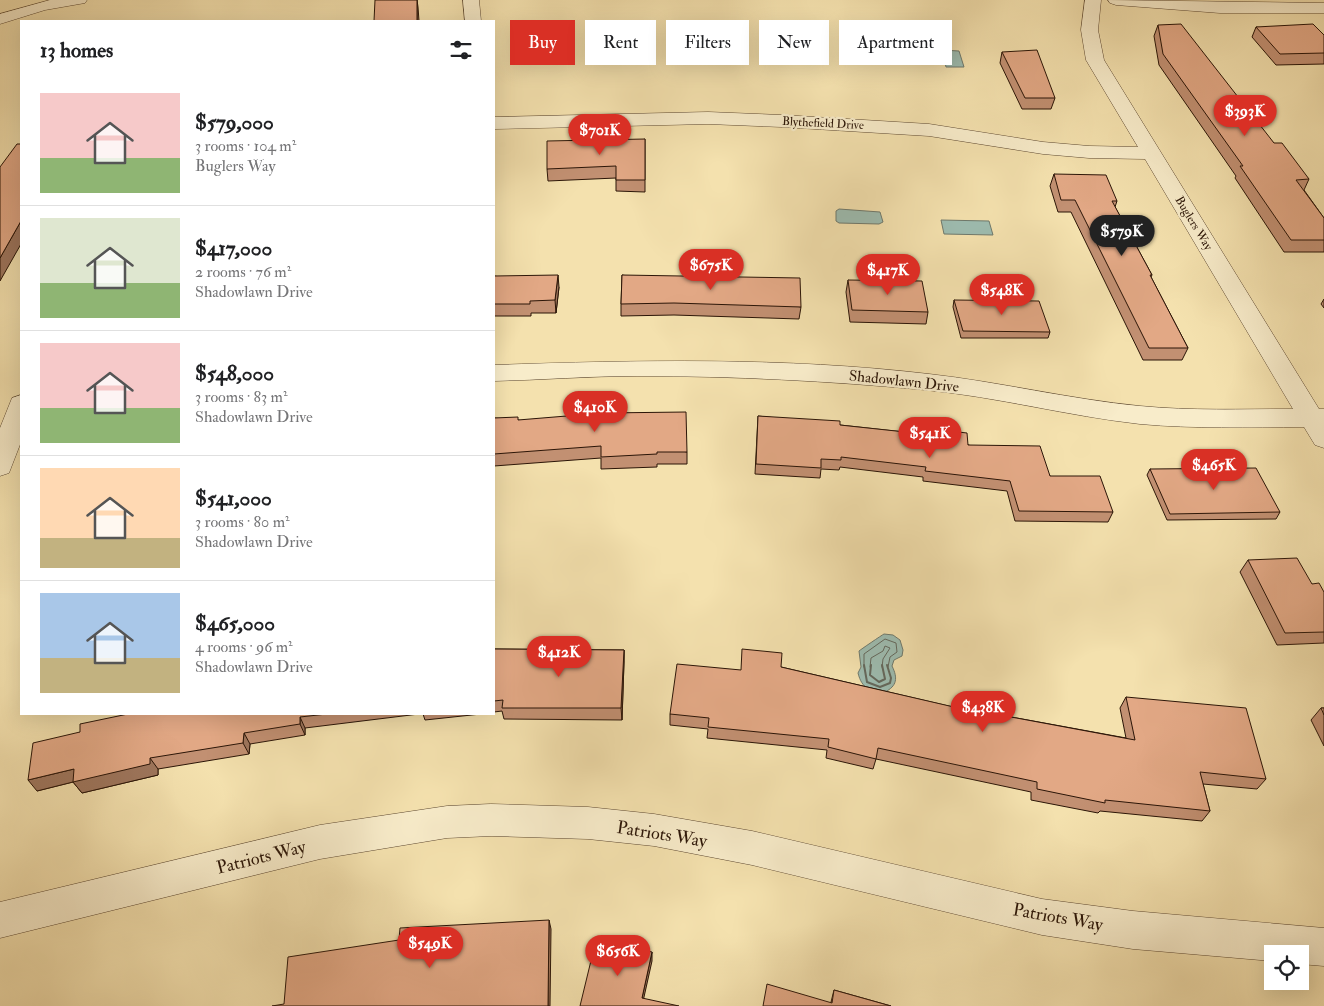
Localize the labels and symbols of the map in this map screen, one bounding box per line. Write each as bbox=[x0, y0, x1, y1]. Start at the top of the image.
pin: $393K bbox=[1210, 94, 1280, 137]
pin: $701K bbox=[565, 114, 635, 156]
street label: Blythefield Drive bbox=[782, 114, 864, 133]
street label: Buglers Way bbox=[1172, 194, 1216, 254]
pin: $579K bbox=[1087, 214, 1157, 257]
pin: $675K bbox=[676, 248, 746, 291]
pin: $417K bbox=[853, 254, 923, 296]
pin: $548K bbox=[967, 274, 1037, 316]
street label: Shadowlawn Drive bbox=[848, 366, 960, 397]
pin: $410K bbox=[560, 390, 630, 433]
pin: $541K bbox=[895, 416, 965, 459]
pin: $465K bbox=[1179, 448, 1249, 491]
pin: $412K bbox=[524, 636, 594, 678]
pin: $438K bbox=[948, 690, 1018, 733]
street label: Patriots Way bbox=[615, 816, 710, 853]
street label: Patriots Way bbox=[214, 835, 309, 880]
street label: Patriots Way bbox=[1011, 898, 1106, 937]
pin: $549K bbox=[395, 926, 465, 969]
pin: $656K bbox=[583, 934, 653, 977]

